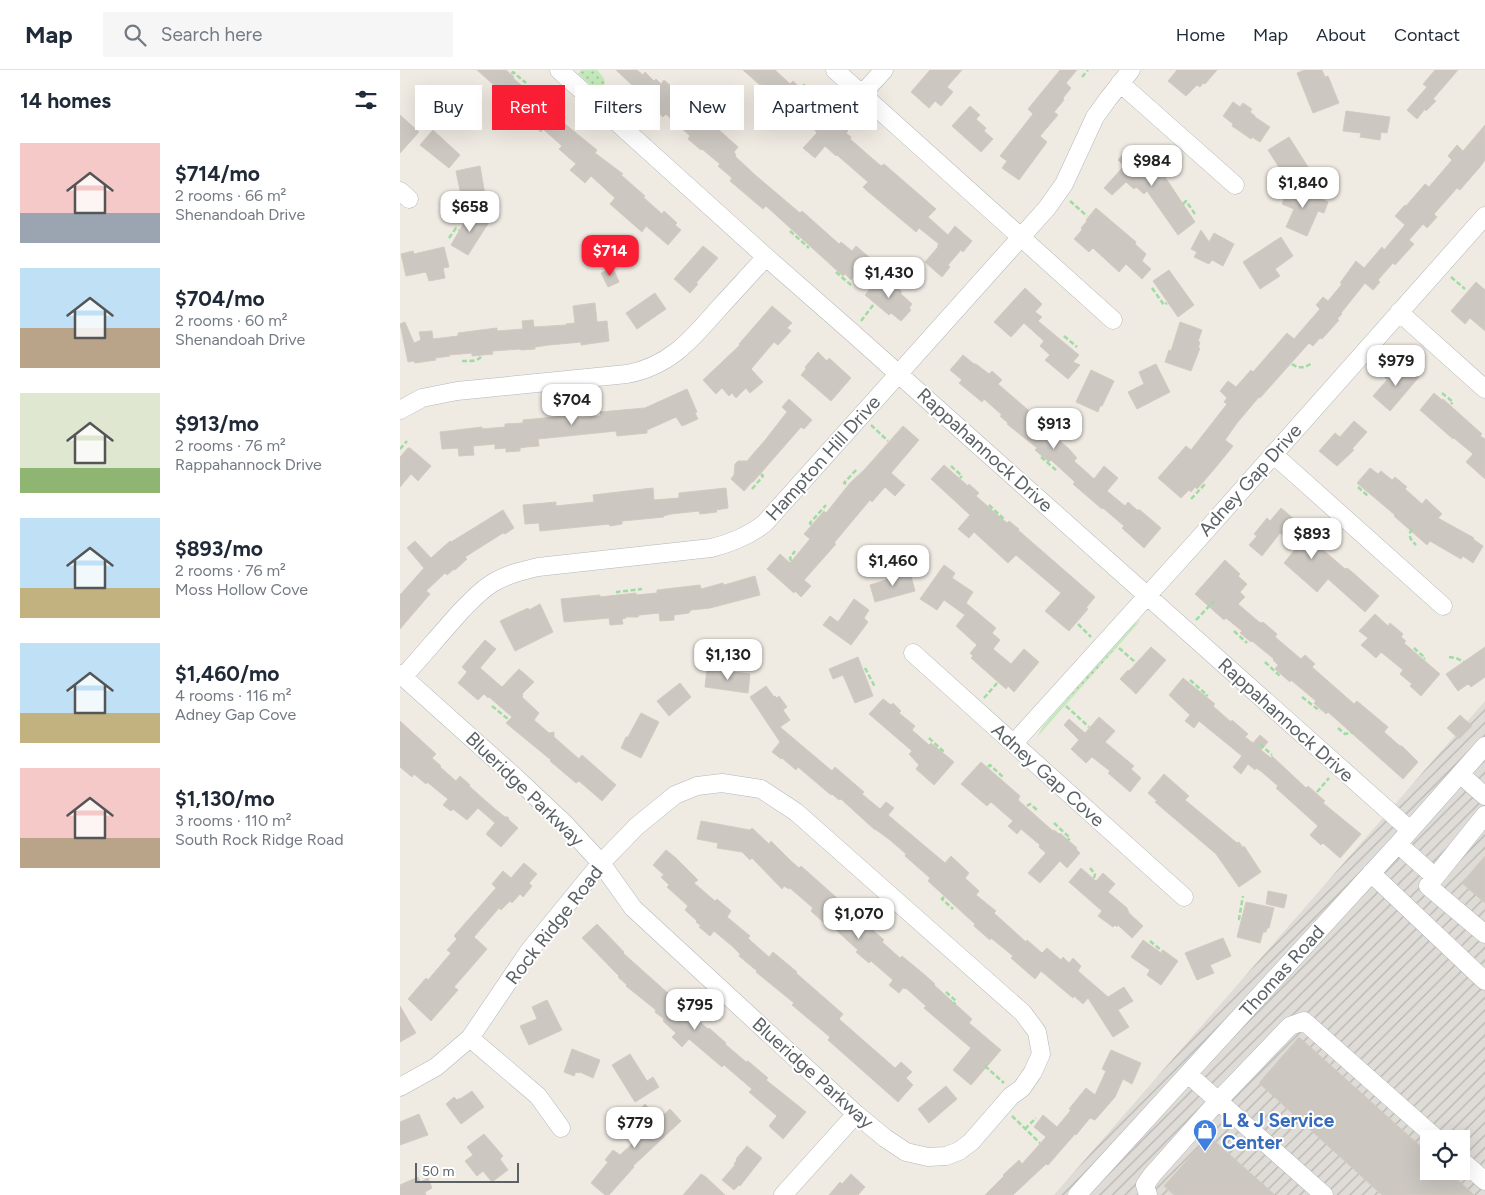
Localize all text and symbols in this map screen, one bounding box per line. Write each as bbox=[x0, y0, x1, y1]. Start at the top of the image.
search box bbox=[103, 12, 453, 57]
text: Map bbox=[25, 20, 73, 49]
icon: search bbox=[121, 21, 149, 49]
text: Search here bbox=[161, 23, 262, 46]
text: Home bbox=[1176, 24, 1225, 46]
text: Map bbox=[1253, 24, 1288, 46]
text: About bbox=[1316, 24, 1366, 46]
text: Contact bbox=[1394, 24, 1460, 46]
chip: Buy bbox=[415, 85, 482, 130]
chip: Rent bbox=[492, 85, 565, 130]
chip: Filters bbox=[575, 85, 660, 130]
chip: New bbox=[670, 85, 744, 130]
chip: Apartment bbox=[754, 85, 877, 130]
icon: filters bbox=[352, 86, 380, 114]
text: 14 homes bbox=[20, 88, 111, 113]
pin: $984 bbox=[1122, 144, 1182, 187]
text: $984 bbox=[1133, 151, 1171, 170]
text: $714/mo bbox=[175, 161, 260, 186]
icon: home bbox=[60, 163, 120, 223]
pin: $1,840 bbox=[1262, 166, 1344, 209]
text: $1,840 bbox=[1278, 173, 1328, 192]
text: 2 rooms · 66 m² bbox=[175, 186, 286, 205]
pin: $658 bbox=[440, 190, 500, 233]
text: $658 bbox=[451, 197, 489, 216]
text: Shenandoah Drive bbox=[175, 205, 305, 224]
pin: $714 bbox=[580, 234, 640, 277]
text: $714 bbox=[593, 241, 627, 260]
pin: $1,430 bbox=[848, 256, 930, 299]
text: $1,430 bbox=[864, 263, 914, 282]
text: $704/mo bbox=[175, 286, 265, 311]
icon: home bbox=[60, 288, 120, 348]
text: 2 rooms · 60 m² bbox=[175, 311, 288, 330]
text: Shenandoah Drive bbox=[175, 330, 305, 349]
pin: $979 bbox=[1366, 344, 1426, 387]
text: $979 bbox=[1378, 351, 1414, 370]
street label: Rappahannock Drive bbox=[913, 383, 1057, 517]
pin: $704 bbox=[542, 384, 602, 426]
text: $704 bbox=[553, 390, 591, 409]
street label: Hampton Hill Drive bbox=[761, 391, 885, 525]
pin: $913 bbox=[1024, 408, 1084, 450]
text: $913/mo bbox=[175, 411, 259, 436]
icon: home bbox=[60, 413, 120, 473]
text: $913 bbox=[1037, 414, 1071, 433]
street label: Adney Gap Drive bbox=[1194, 419, 1306, 541]
text: 2 rooms · 76 m² bbox=[175, 436, 286, 455]
text: Rappahannock Drive bbox=[175, 455, 322, 474]
pin: $893 bbox=[1282, 518, 1342, 560]
text: $893 bbox=[1294, 524, 1330, 543]
text: $893/mo bbox=[175, 536, 263, 561]
icon: home bbox=[60, 538, 120, 598]
pin: $1,460 bbox=[852, 544, 934, 587]
text: $1,460 bbox=[868, 551, 918, 570]
text: 2 rooms · 76 m² bbox=[175, 561, 286, 580]
text: Moss Hollow Cove bbox=[175, 580, 308, 599]
pin: $1,130 bbox=[687, 638, 769, 681]
text: $1,130 bbox=[705, 645, 751, 664]
street label: Rappahannock Drive bbox=[1214, 653, 1358, 787]
text: $1,460/mo bbox=[175, 661, 280, 686]
icon: home bbox=[60, 663, 120, 723]
text: 4 rooms · 116 m² bbox=[175, 686, 292, 705]
text: Adney Gap Cove bbox=[175, 705, 296, 724]
street label: Adney Gap Cove bbox=[987, 718, 1109, 832]
street label: Blueridge Parkway bbox=[461, 727, 589, 851]
text: $1,130/mo bbox=[175, 786, 275, 811]
icon: home bbox=[60, 788, 120, 848]
text: 3 rooms · 110 m² bbox=[175, 811, 291, 830]
text: South Rock Ridge Road bbox=[175, 830, 344, 849]
street label: Rock Ridge Road bbox=[500, 861, 608, 989]
pin: $1,070 bbox=[818, 898, 900, 940]
text: $1,070 bbox=[834, 904, 884, 923]
street label: Thomas Road bbox=[1235, 920, 1329, 1022]
pin: $795 bbox=[665, 988, 725, 1031]
text: $795 bbox=[677, 995, 713, 1014]
street label: Blueridge Parkway bbox=[748, 1012, 878, 1134]
pin: $779 bbox=[605, 1106, 665, 1149]
place label: L & J Service Center bbox=[1222, 1109, 1335, 1154]
text: $779 bbox=[617, 1113, 653, 1132]
shop icon: L & J Service Center bbox=[1192, 1118, 1218, 1152]
map controls bbox=[1420, 1130, 1470, 1180]
button: locate bbox=[1420, 1130, 1470, 1180]
scale bar bbox=[415, 1160, 519, 1183]
text: 50 m bbox=[422, 1163, 454, 1180]

